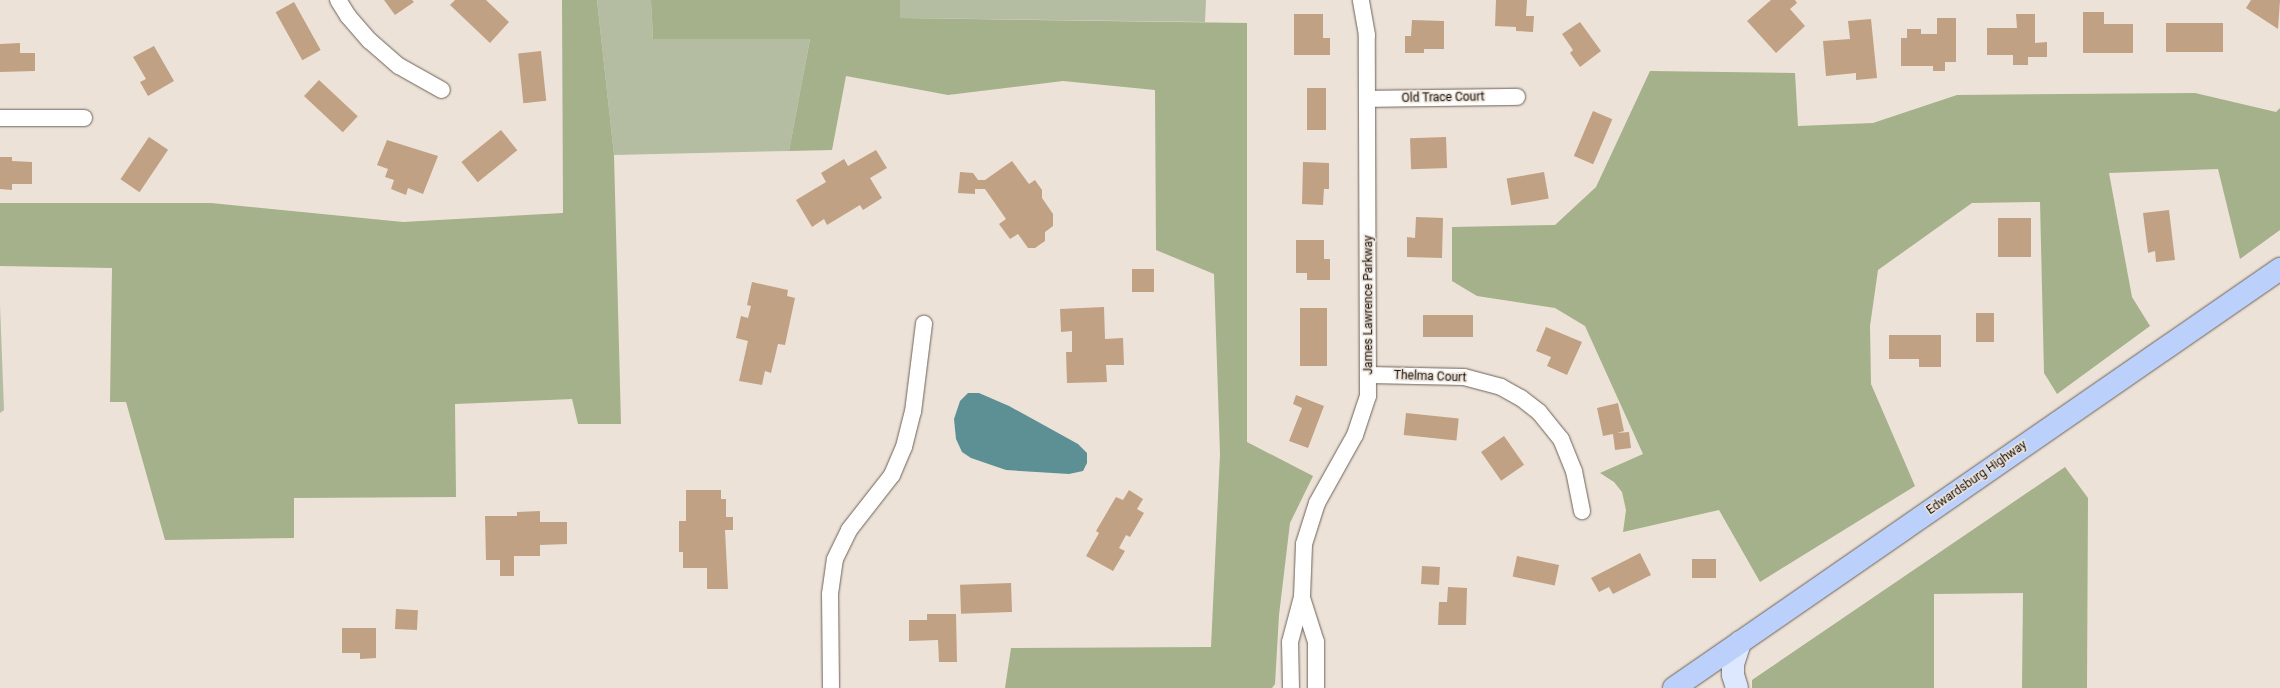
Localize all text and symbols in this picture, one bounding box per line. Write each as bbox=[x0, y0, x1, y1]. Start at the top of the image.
street label: Old Trace Court bbox=[1401, 90, 1485, 106]
street label: James Lawrence Parkway bbox=[1362, 235, 1376, 375]
street label: Thelma Court bbox=[1393, 369, 1467, 385]
street label: Edwardsburg Highway bbox=[1924, 438, 2030, 518]

